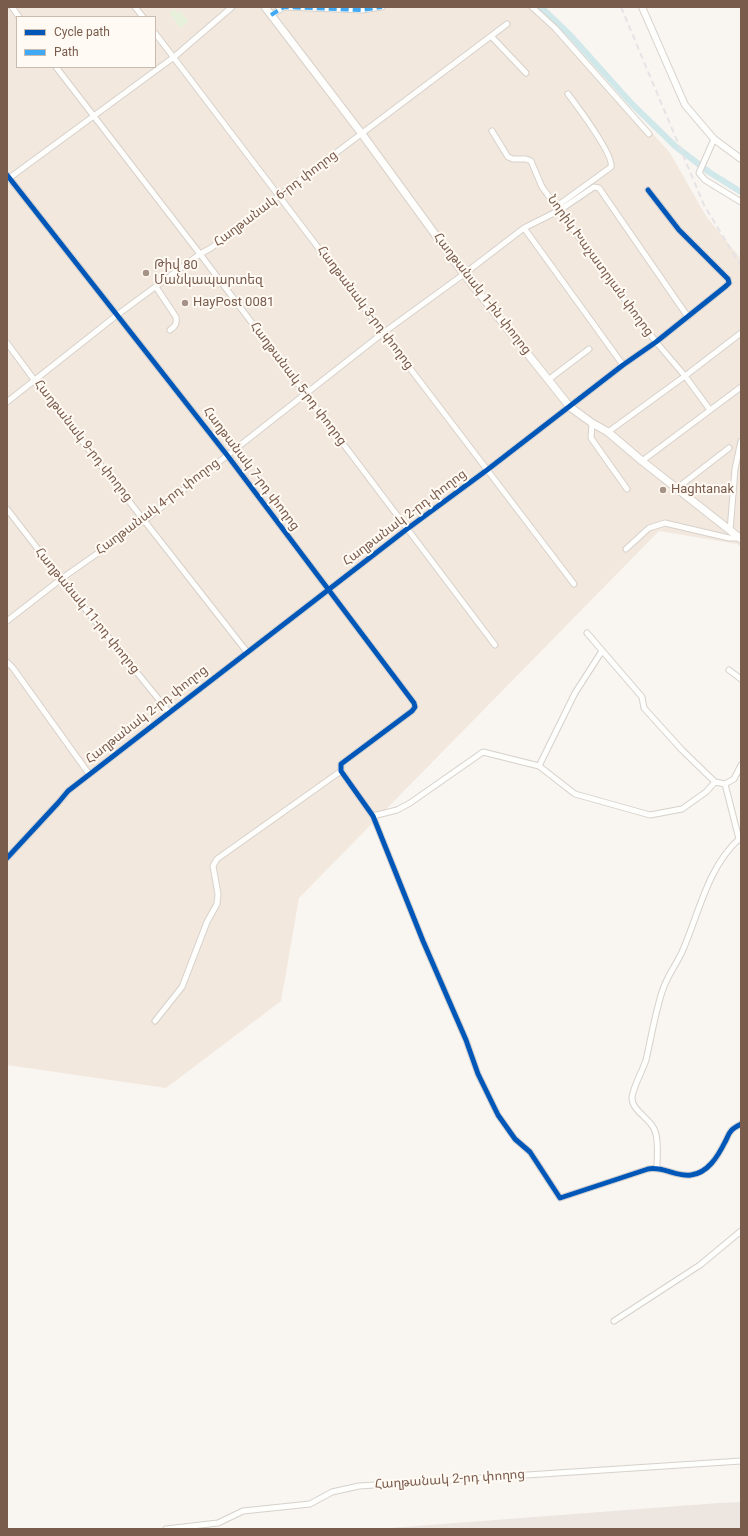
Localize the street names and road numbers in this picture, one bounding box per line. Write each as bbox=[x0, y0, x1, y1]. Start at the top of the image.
street label: Հաղթանակ 6-րդ փողոց bbox=[211, 147, 341, 251]
street label: Նորիկ Խաչատրյան փողոց bbox=[543, 192, 657, 340]
street label: Հաղթանակ 1-ին փողոց bbox=[430, 230, 534, 358]
street label: Հաղթանակ 3-րդ փողոց bbox=[313, 243, 417, 373]
street label: Հաղթանակ 5-րդ փողոց bbox=[246, 319, 350, 449]
street label: Հաղթանակ 9-րդ փողոց bbox=[30, 377, 136, 505]
street label: Հաղթանակ 7-րդ փողոց bbox=[199, 404, 303, 534]
street label: Հաղթանակ 4-րդ փողոց bbox=[93, 455, 223, 559]
street label: Հաղթանակ 2-րդ փողոց bbox=[340, 466, 470, 570]
street label: Հաղթանակ 11-րդ փողոց bbox=[31, 545, 143, 677]
street label: Հաղթանակ 2-րդ փողոց bbox=[83, 662, 211, 768]
street label: Հաղթանակ 2-րդ փողոց bbox=[374, 1467, 526, 1493]

